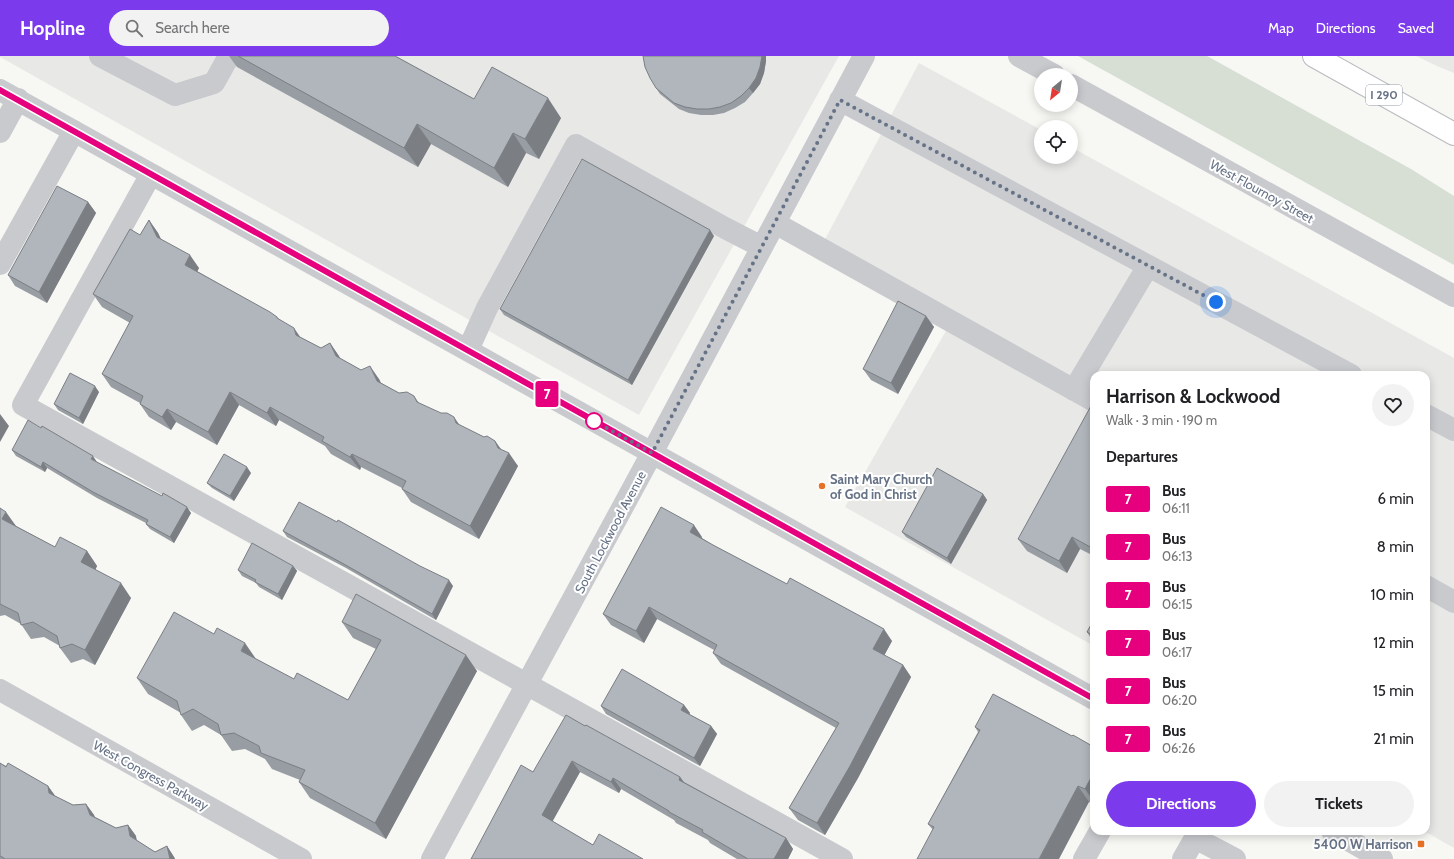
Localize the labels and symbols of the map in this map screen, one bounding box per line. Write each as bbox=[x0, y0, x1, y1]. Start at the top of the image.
north arrow bbox=[1034, 68, 1078, 112]
road number: I 290 bbox=[1366, 85, 1402, 105]
street label: West Flournoy Street bbox=[1207, 156, 1317, 226]
your location bbox=[1206, 292, 1226, 312]
line badge: 7 bbox=[534, 381, 560, 407]
unlabelled marker bbox=[585, 412, 603, 430]
street label: South Lockwood Avenue bbox=[571, 468, 649, 596]
place label: Saint Mary Church of God in Christ bbox=[830, 471, 933, 502]
marker: Saint Mary Church of God in Christ bbox=[817, 481, 827, 491]
street label: West Congress Parkway bbox=[90, 737, 212, 814]
place label: 5400 W Harrison bbox=[1314, 836, 1413, 852]
marker: 5400 W Harrison bbox=[1416, 839, 1426, 849]

